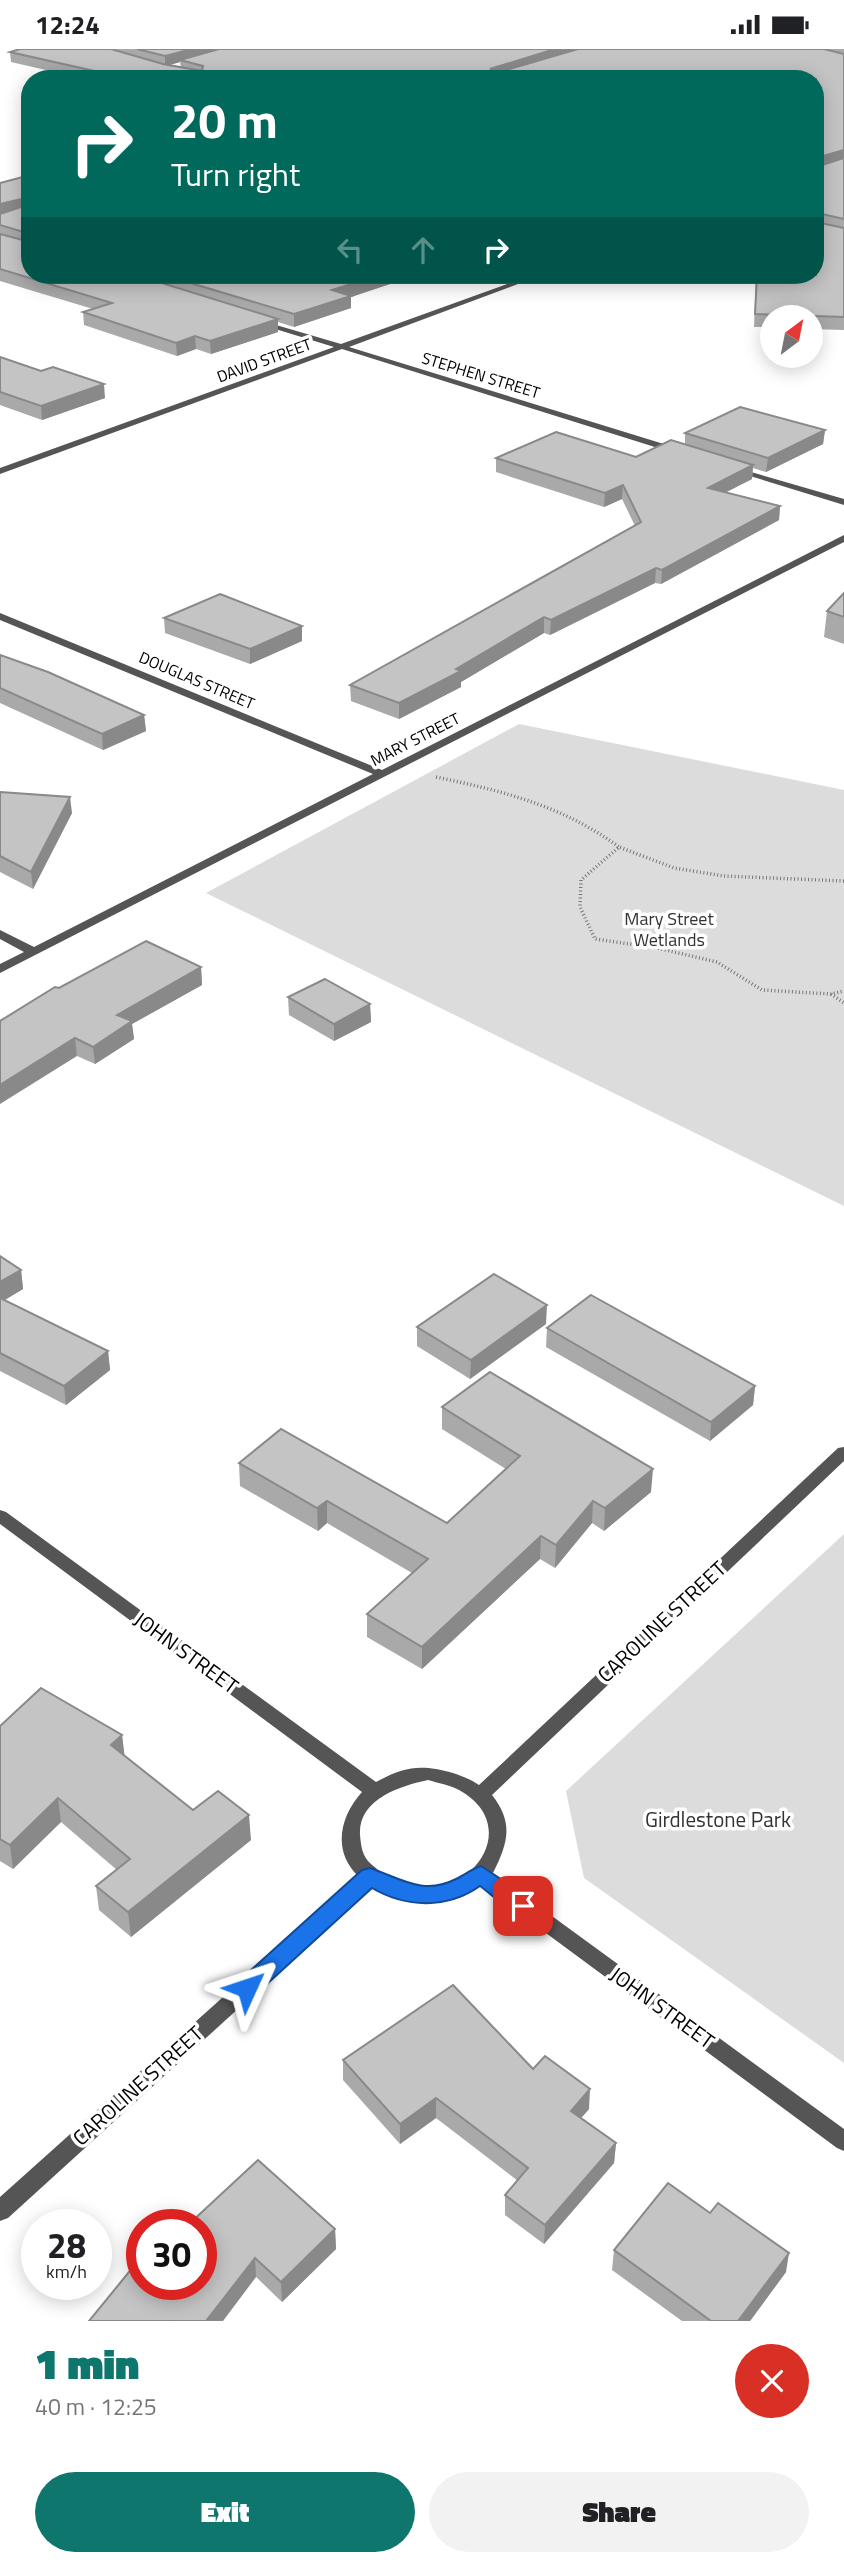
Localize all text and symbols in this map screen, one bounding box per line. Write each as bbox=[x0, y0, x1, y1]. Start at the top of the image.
text: 12:24 bbox=[35, 5, 100, 44]
text: 20 m bbox=[171, 82, 278, 157]
icon: right bbox=[56, 98, 147, 189]
text: Turn right bbox=[171, 150, 300, 198]
icon: left bbox=[331, 231, 369, 269]
icon: ahead bbox=[404, 231, 442, 269]
icon: right bbox=[477, 231, 515, 269]
north arrow bbox=[760, 305, 822, 367]
map controls bbox=[760, 305, 823, 368]
street label: DAVID STREET bbox=[213, 332, 315, 388]
street label: STEPHEN STREET bbox=[419, 346, 544, 405]
street label: DOUGLAS STREET bbox=[136, 645, 259, 715]
street label: MARY STREET bbox=[366, 706, 464, 772]
park label: Mary Street Wetlands bbox=[624, 905, 714, 953]
street label: CAROLINE STREET bbox=[590, 1553, 733, 1690]
street label: JOHN STREET bbox=[128, 1603, 246, 1701]
park label: Girdlestone Park bbox=[645, 1803, 791, 1835]
pin bbox=[493, 1876, 553, 1936]
icon: arrive bbox=[504, 1887, 542, 1925]
position arrow bbox=[210, 1951, 284, 2025]
street label: JOHN STREET bbox=[604, 1958, 722, 2056]
street label: CAROLINE STREET bbox=[65, 2018, 210, 2153]
speed limit sign: 30 bbox=[126, 2209, 217, 2300]
text: 28 bbox=[47, 2218, 86, 2272]
text: km/h bbox=[46, 2258, 87, 2285]
text: 1 min bbox=[35, 2331, 139, 2395]
button: close bbox=[735, 2344, 809, 2418]
text: 40 m · 12:25 bbox=[35, 2389, 157, 2424]
button: Exit bbox=[35, 2472, 415, 2552]
button: Share bbox=[429, 2472, 809, 2552]

